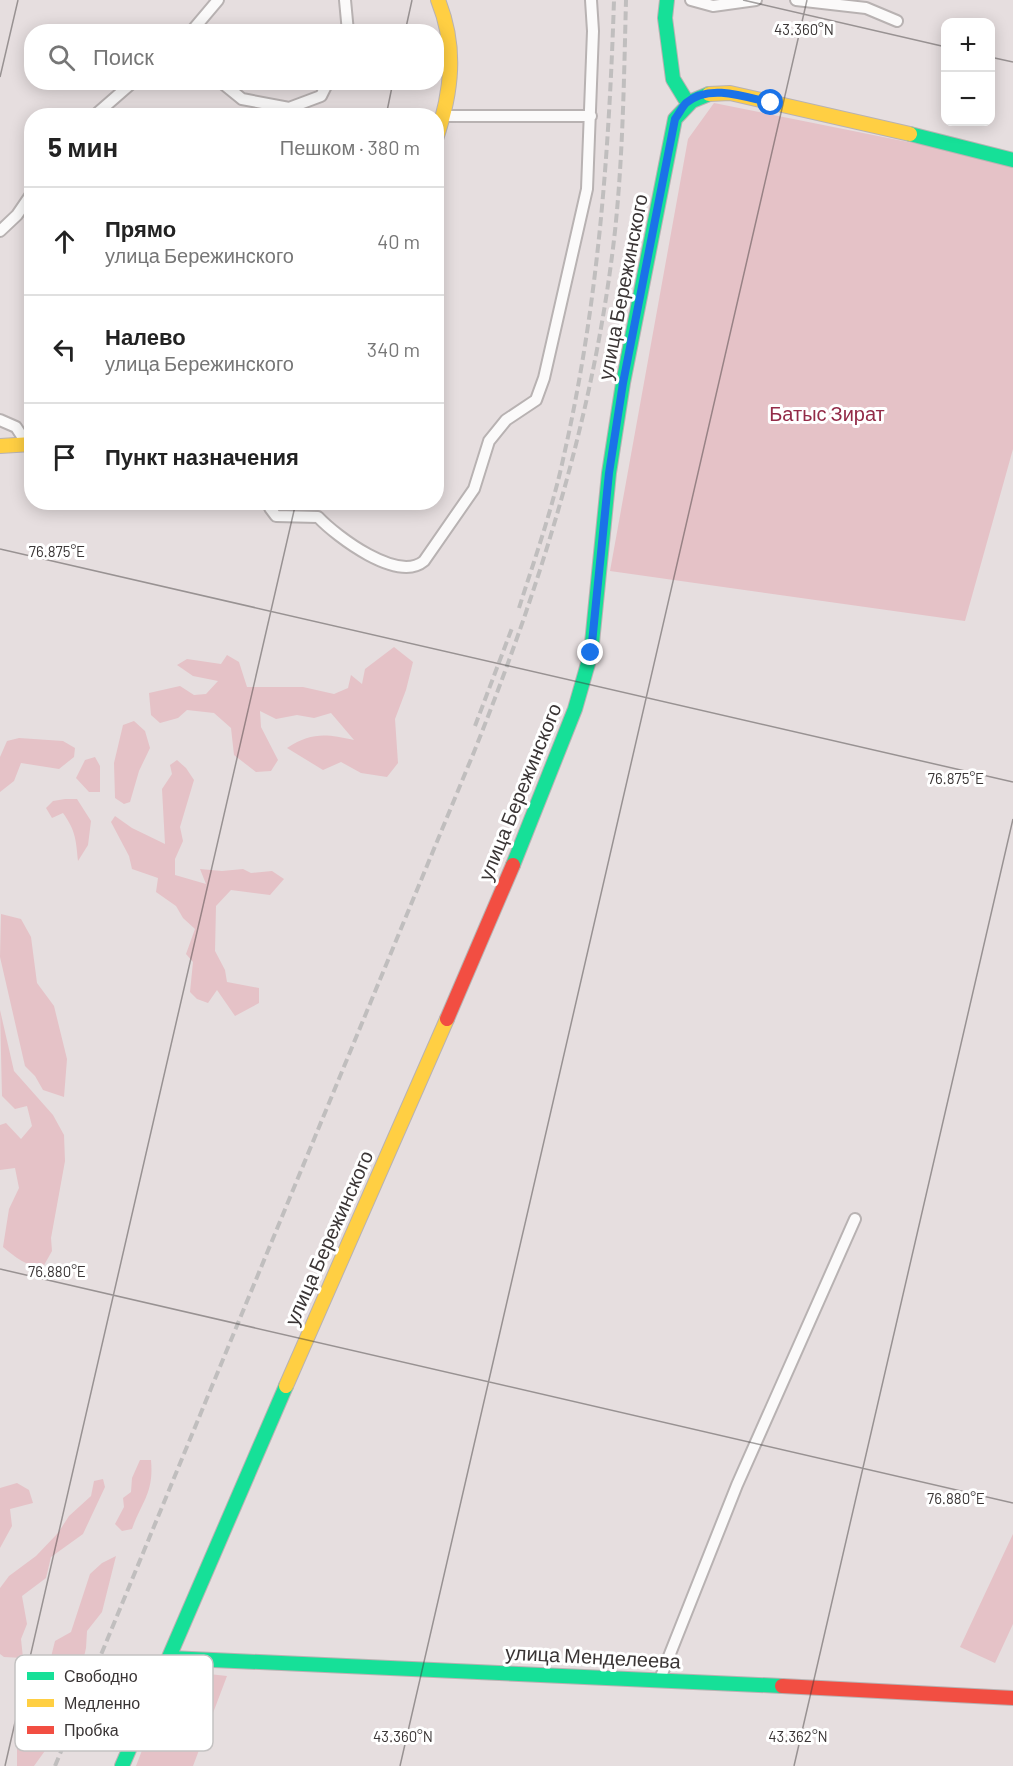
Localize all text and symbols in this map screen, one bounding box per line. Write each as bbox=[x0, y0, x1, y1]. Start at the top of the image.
map controls bbox=[941, 18, 995, 126]
button: + bbox=[941, 18, 995, 72]
text: 43.360°N bbox=[774, 20, 834, 38]
search box bbox=[24, 24, 444, 90]
icon: search bbox=[45, 41, 78, 74]
text: Поиск bbox=[93, 43, 154, 69]
button: − bbox=[941, 72, 995, 126]
route start bbox=[757, 89, 783, 115]
text: 5 мин bbox=[48, 131, 118, 162]
text: Пешком · 380 m bbox=[280, 135, 420, 159]
street label: улица Бережинского bbox=[592, 192, 652, 382]
text: Прямо bbox=[105, 215, 176, 241]
icon: ahead bbox=[48, 225, 81, 258]
text: 40 m bbox=[377, 229, 420, 253]
text: улица Бережинского bbox=[105, 243, 294, 267]
text: Налево bbox=[105, 323, 186, 349]
icon: left bbox=[48, 333, 81, 366]
text: 340 m bbox=[367, 337, 420, 361]
text: улица Бережинского bbox=[105, 351, 294, 375]
park label: Батыс Зират bbox=[769, 401, 885, 425]
icon: arrive bbox=[48, 441, 81, 474]
text: Пункт назначения bbox=[105, 443, 299, 469]
text: 76.875°E bbox=[29, 542, 85, 560]
route end bbox=[577, 639, 603, 665]
street label: улица Бережинского bbox=[473, 700, 566, 884]
text: 76.875°E bbox=[928, 769, 984, 787]
street label: улица Бережинского bbox=[279, 1146, 377, 1329]
text: 76.880°E bbox=[28, 1262, 86, 1280]
text: 76.880°E bbox=[927, 1489, 985, 1507]
street label: улица Менделеева bbox=[505, 1639, 682, 1673]
legend bbox=[15, 1655, 213, 1751]
text: Свободно bbox=[64, 1666, 138, 1685]
text: Медленно bbox=[64, 1693, 140, 1712]
text: Пробка bbox=[64, 1720, 119, 1739]
text: 43.360°N bbox=[373, 1727, 433, 1745]
text: 43.362°N bbox=[768, 1727, 828, 1745]

